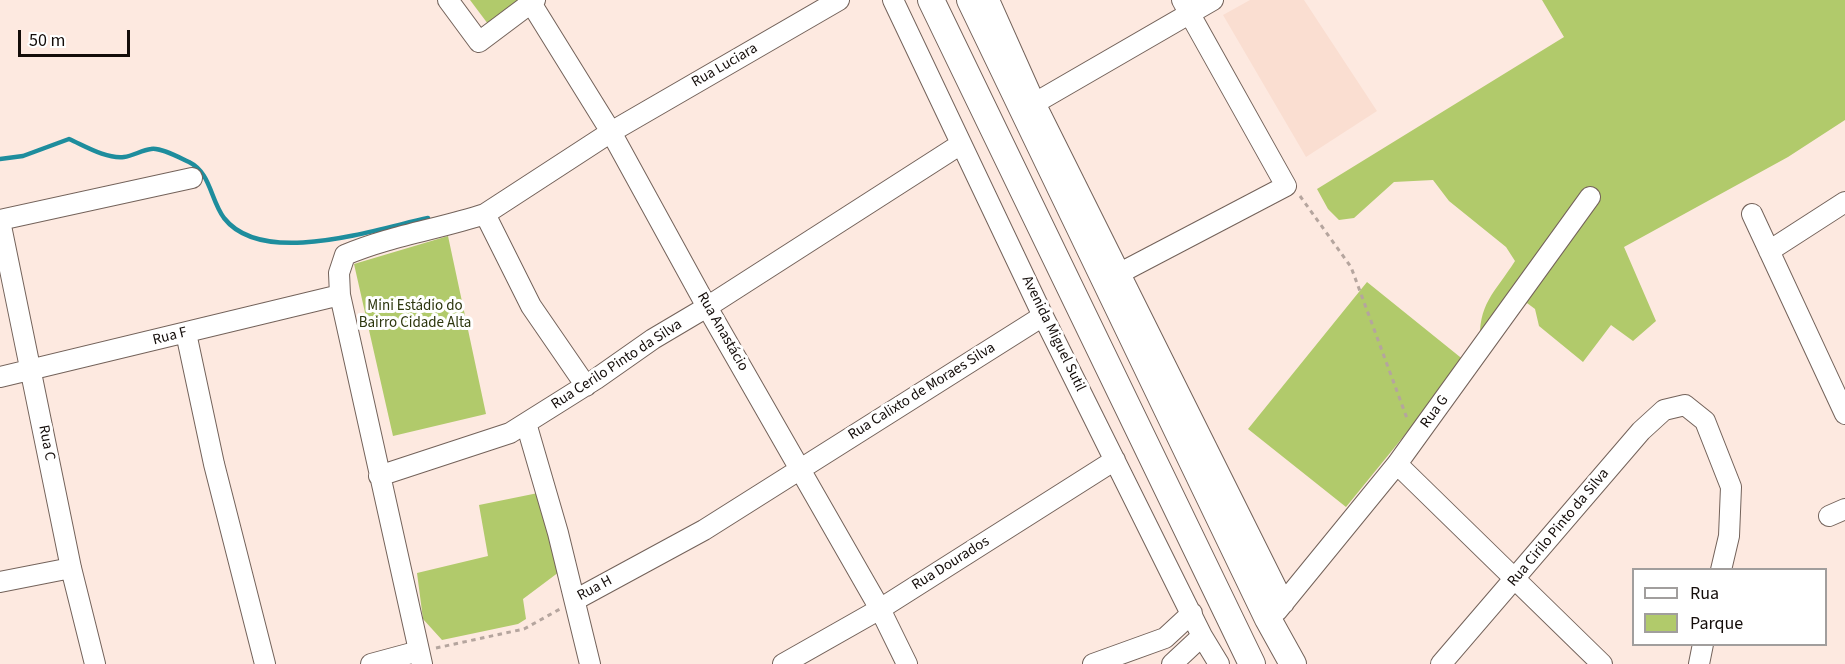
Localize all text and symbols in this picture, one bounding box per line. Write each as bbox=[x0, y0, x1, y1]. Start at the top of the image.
scale bar bbox=[21, 18, 134, 56]
text: 50 m bbox=[29, 28, 65, 53]
street label: Rua Luciara bbox=[689, 40, 761, 92]
street label: Avenida Miguel Sutil bbox=[1017, 273, 1089, 395]
street label: Rua Anastácio bbox=[692, 289, 752, 375]
park label: Mini Estádio do Bairro Cidade Alta bbox=[359, 298, 471, 333]
street label: Rua Cerilo Pinto da Silva bbox=[548, 316, 686, 414]
street label: Rua F bbox=[151, 324, 189, 350]
street label: Rua Calixto de Moraes Silva bbox=[845, 339, 999, 445]
street label: Rua G bbox=[1417, 392, 1453, 432]
street label: Rua C bbox=[34, 424, 58, 462]
street label: Rua Cirilo Pinto da Silva bbox=[1504, 465, 1614, 591]
street label: Rua Dourados bbox=[909, 533, 993, 595]
legend bbox=[1632, 568, 1827, 646]
street label: Rua H bbox=[574, 572, 616, 606]
text: Rua bbox=[1690, 581, 1719, 606]
text: Parque bbox=[1690, 611, 1743, 636]

